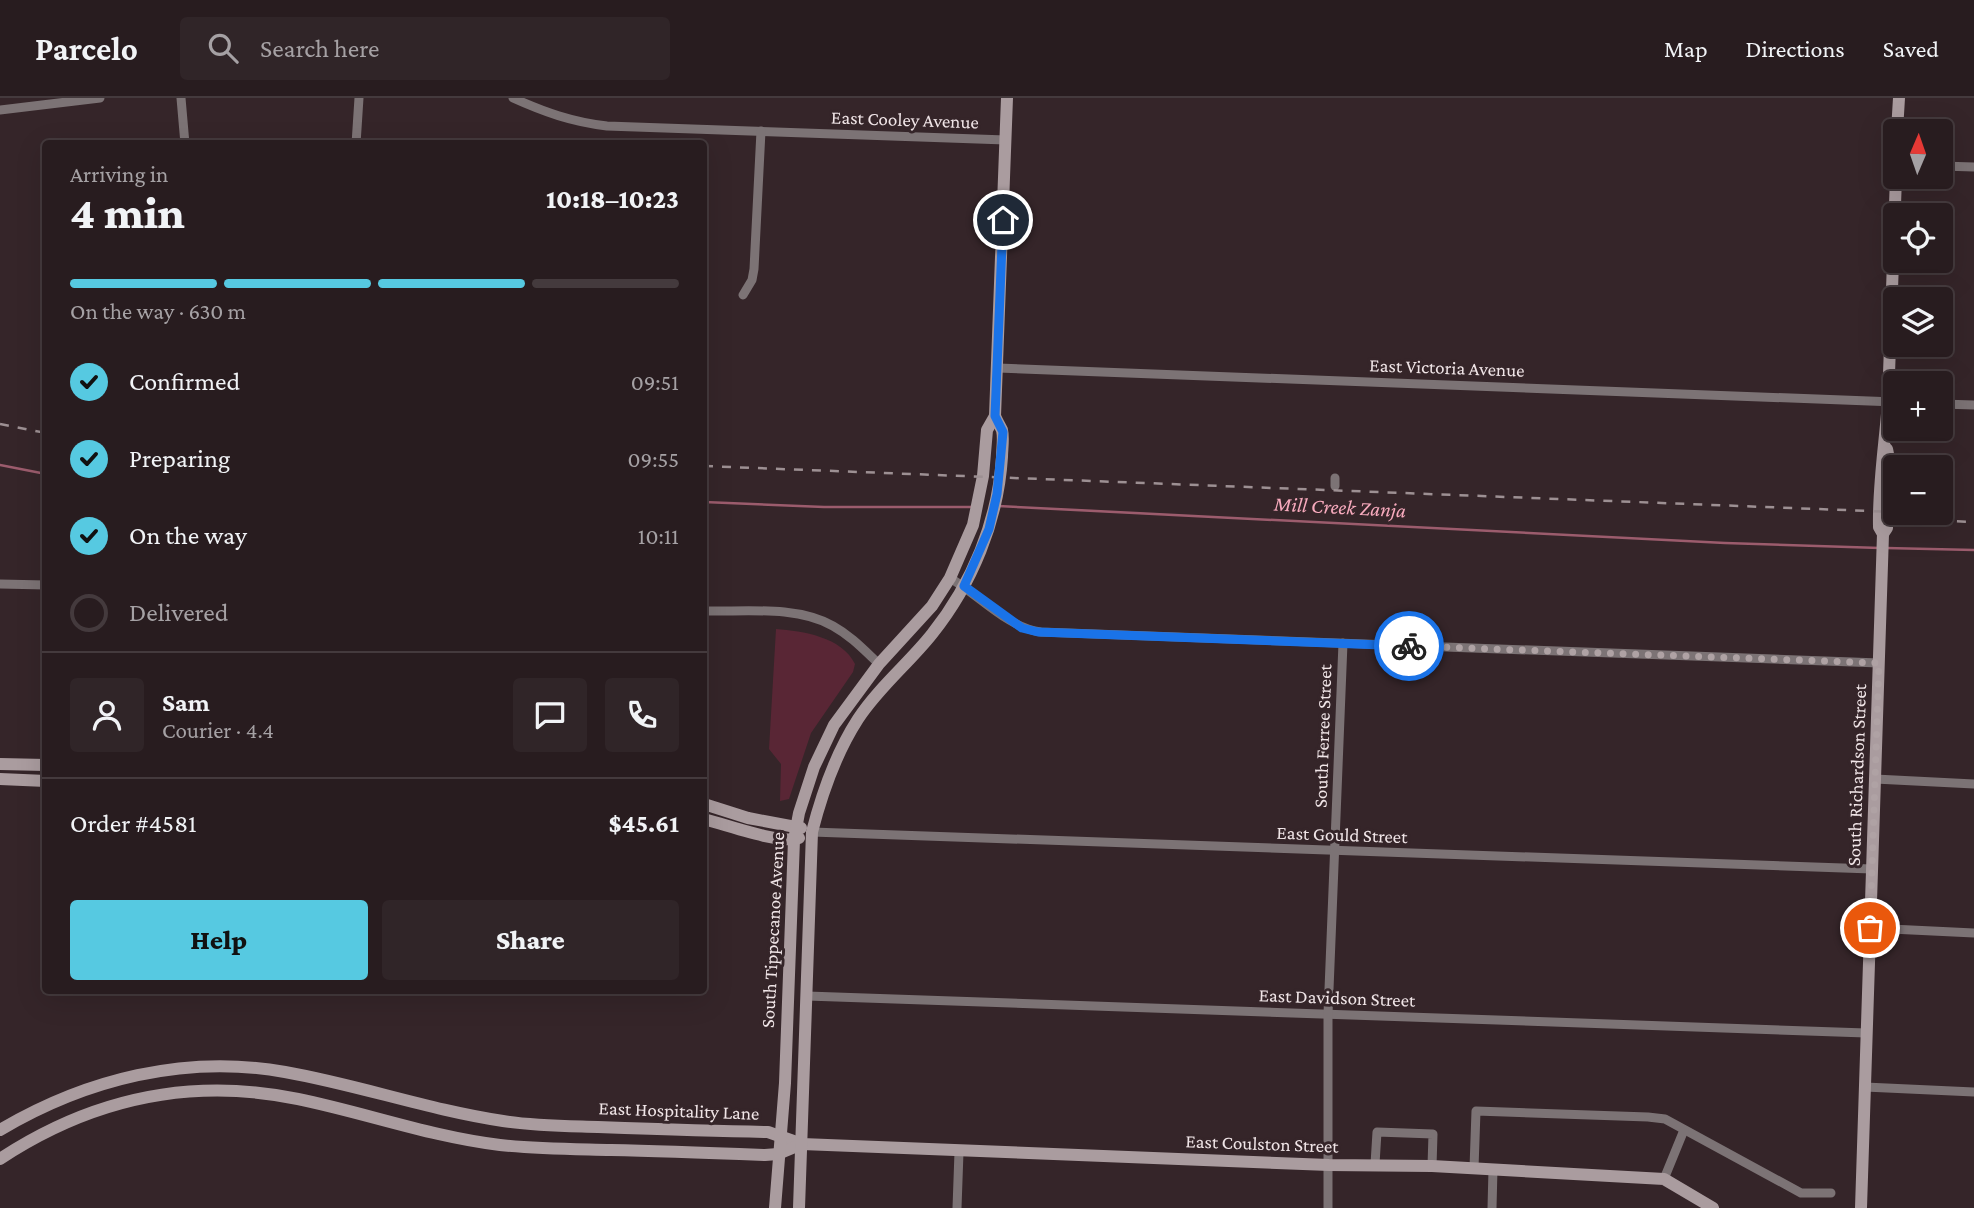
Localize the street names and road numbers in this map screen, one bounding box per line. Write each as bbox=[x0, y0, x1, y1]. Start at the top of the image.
street label: East Cooley Avenue bbox=[831, 106, 979, 133]
street label: East Victoria Avenue bbox=[1369, 354, 1525, 381]
street label: South Ferree Street bbox=[1309, 663, 1336, 808]
street label: South Richardson Street bbox=[1843, 683, 1870, 866]
street label: East Gould Street bbox=[1276, 822, 1409, 847]
street label: South Tippecanoe Avenue bbox=[757, 832, 788, 1029]
street label: East Davidson Street bbox=[1258, 984, 1416, 1011]
street label: East Hospitality Lane bbox=[598, 1097, 760, 1124]
street label: East Coulston Street bbox=[1185, 1130, 1340, 1157]

